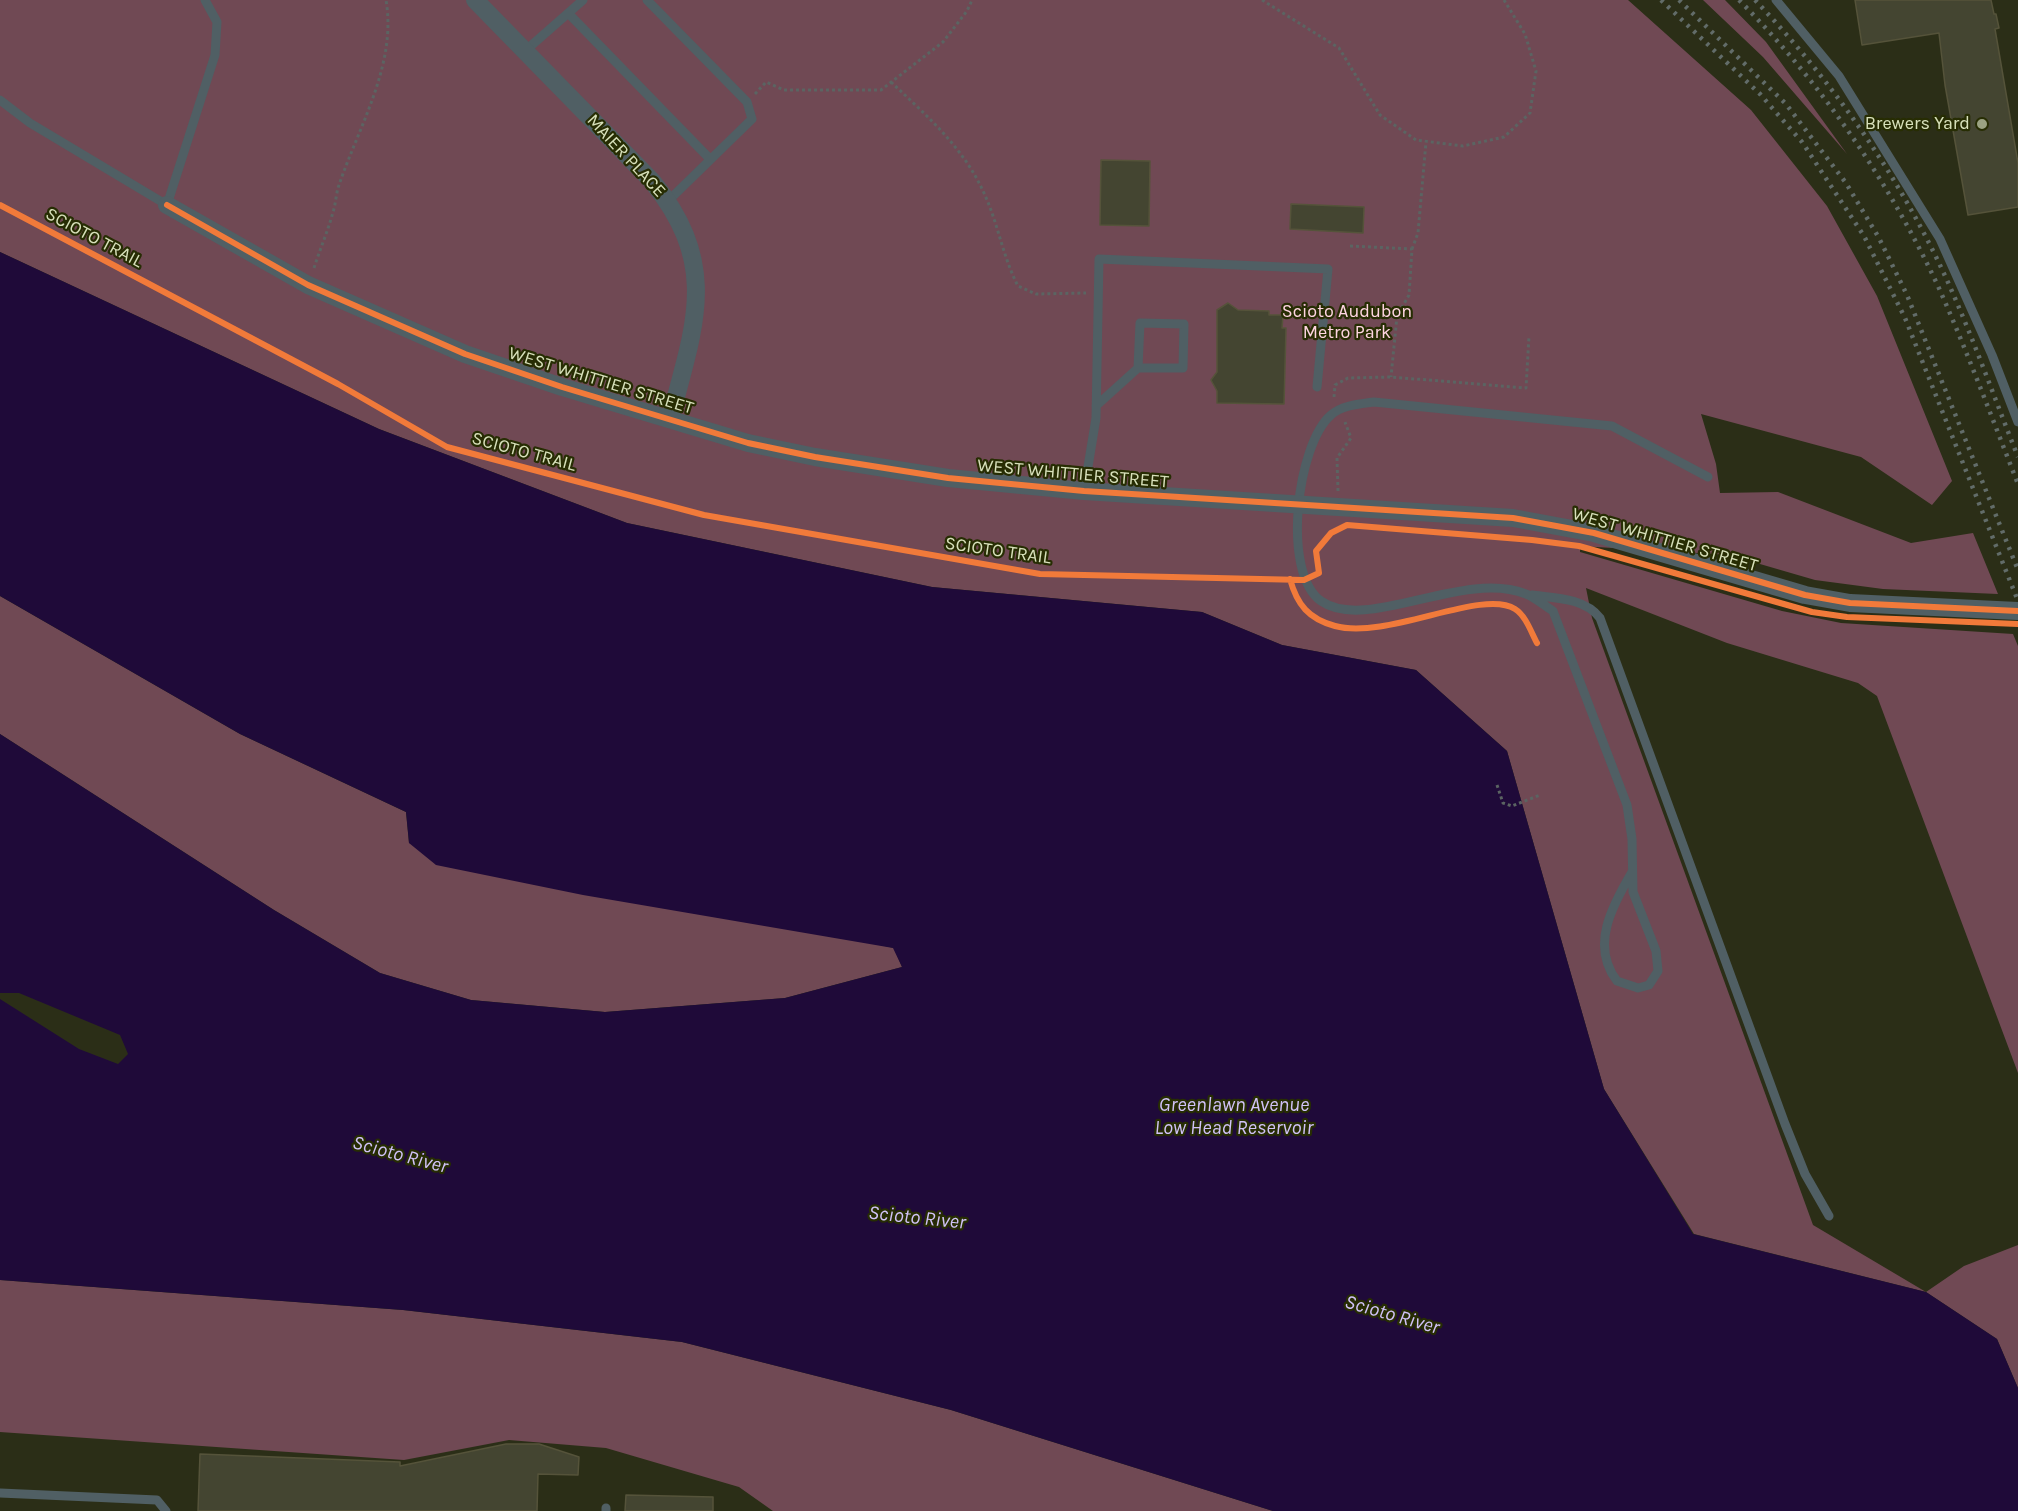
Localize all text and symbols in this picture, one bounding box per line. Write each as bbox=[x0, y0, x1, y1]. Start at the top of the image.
street label: MAIER PLACE bbox=[582, 110, 670, 202]
place label: Brewers Yard bbox=[1865, 113, 1970, 135]
marker: Brewers Yard bbox=[1975, 117, 1989, 131]
street label: SCIOTO TRAIL bbox=[42, 203, 146, 273]
park label: Scioto Audubon Metro Park bbox=[1282, 301, 1412, 344]
street label: WEST WHITTIER STREET bbox=[506, 343, 696, 419]
street label: SCIOTO TRAIL bbox=[469, 428, 579, 476]
street label: WEST WHITTIER STREET bbox=[976, 455, 1170, 493]
street label: WEST WHITTIER STREET bbox=[1570, 503, 1760, 577]
street label: SCIOTO TRAIL bbox=[943, 533, 1053, 569]
water label: Greenlawn Avenue Low Head Reservoir bbox=[1155, 1093, 1313, 1140]
water label: Scioto River bbox=[350, 1131, 450, 1179]
water label: Scioto River bbox=[867, 1201, 967, 1235]
water label: Scioto River bbox=[1342, 1290, 1442, 1340]

